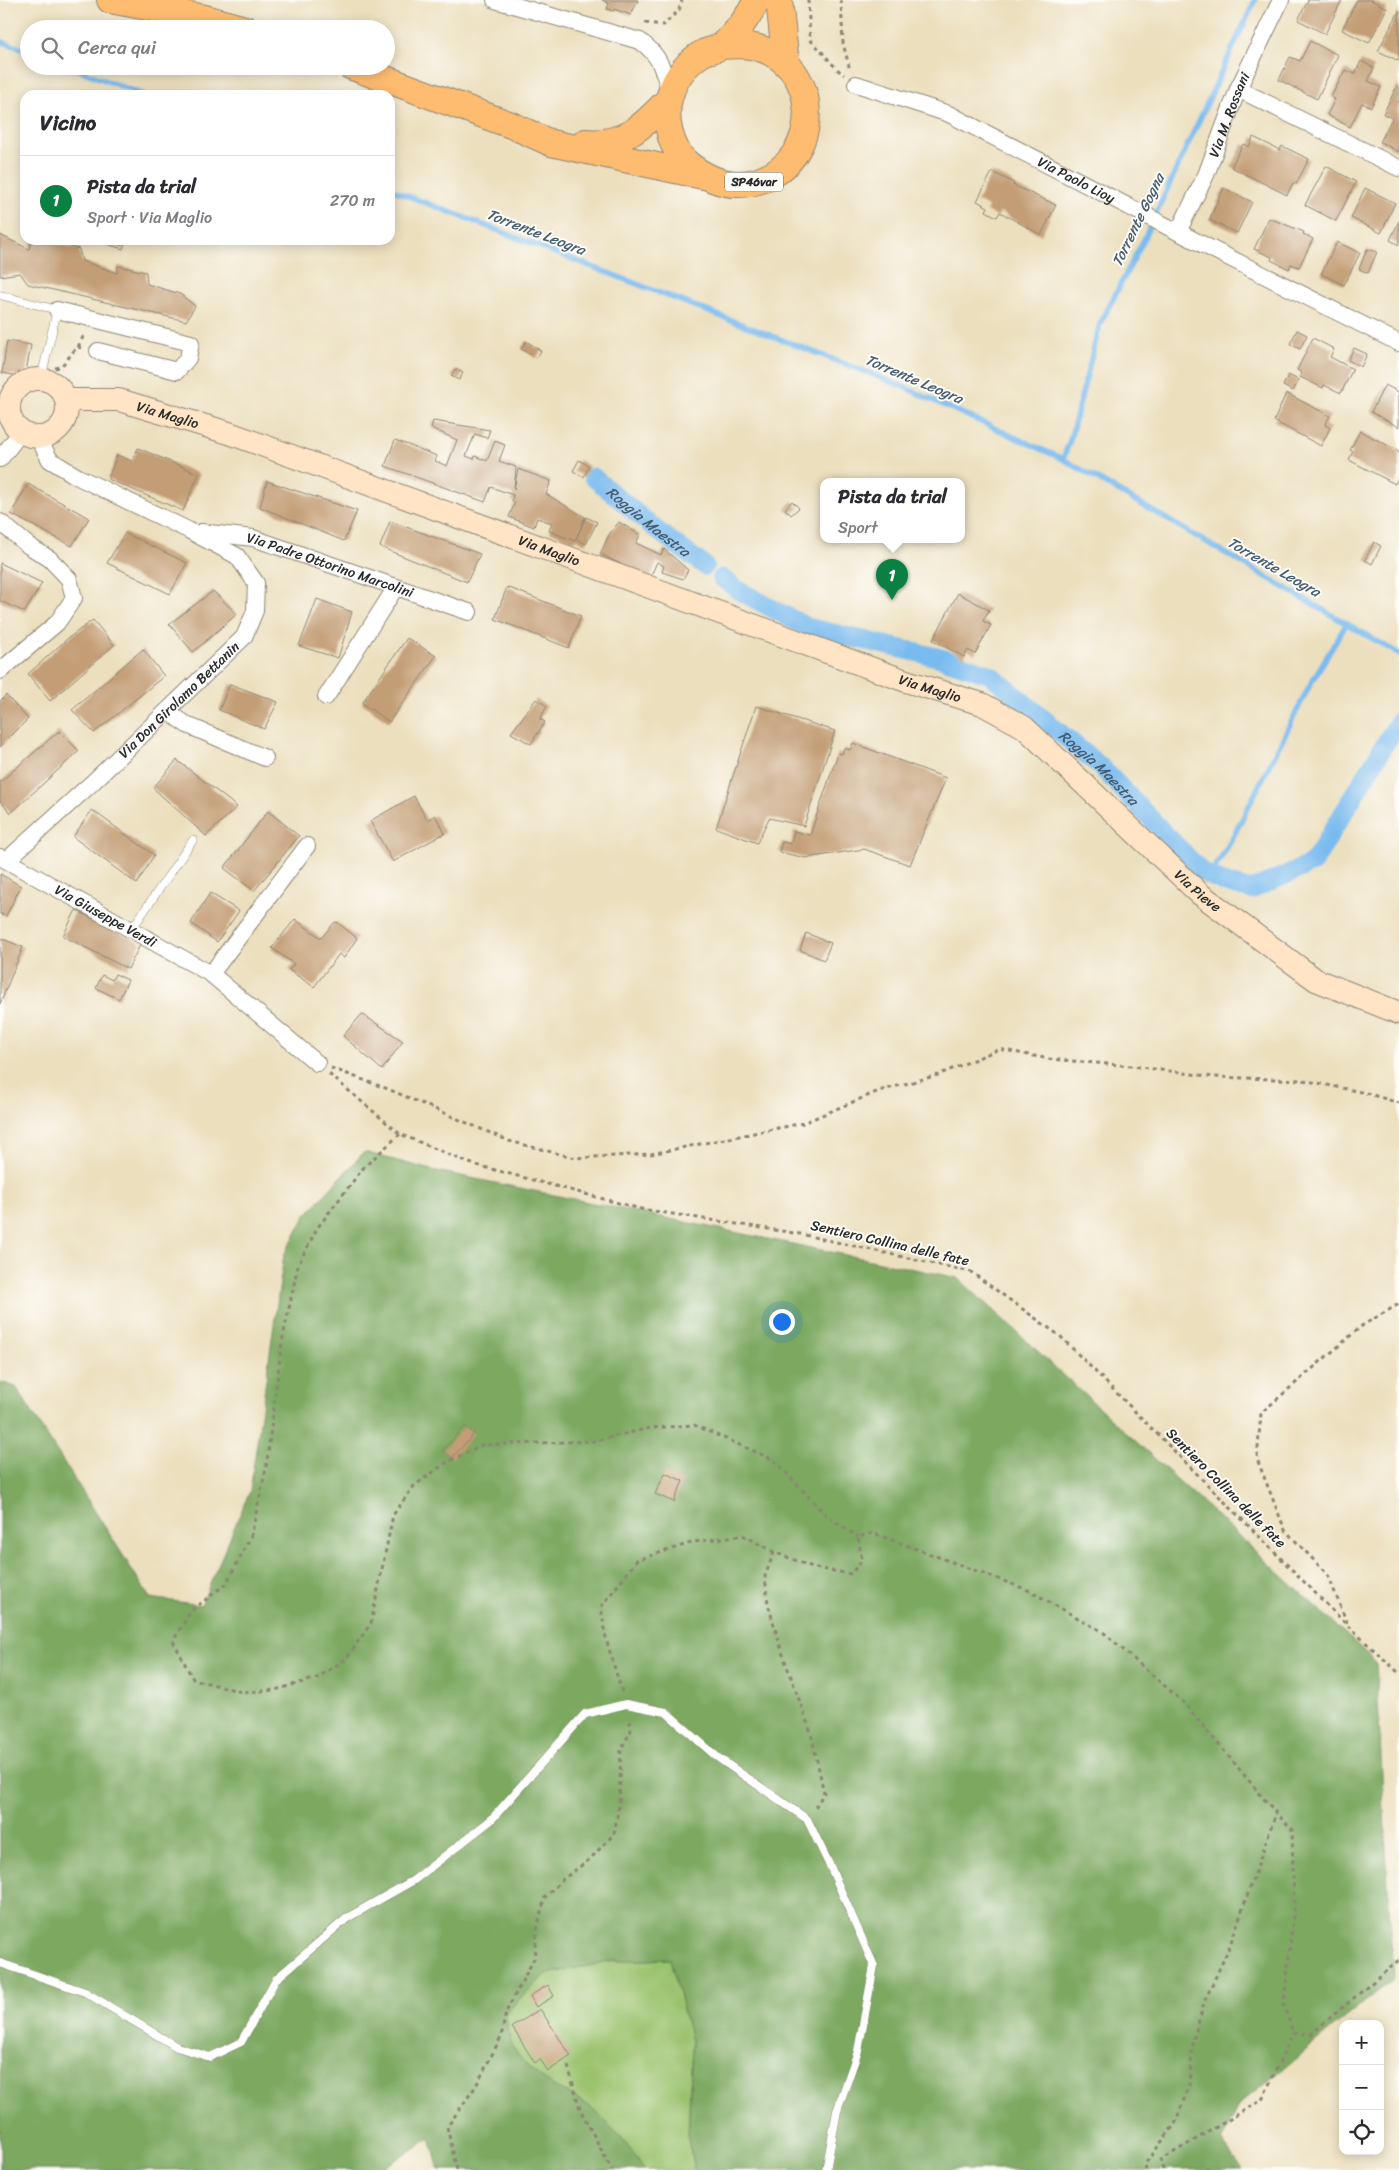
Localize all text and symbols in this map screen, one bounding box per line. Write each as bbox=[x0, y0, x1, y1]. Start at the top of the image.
search box bbox=[20, 20, 395, 75]
text: Cerca qui bbox=[78, 31, 156, 64]
icon: search bbox=[38, 34, 66, 62]
street label: Via M. Rossani bbox=[1201, 67, 1257, 161]
text: Vicino bbox=[40, 104, 96, 142]
street label: Via Paolo Lioy bbox=[1033, 149, 1120, 210]
water label: Torrente Gogna bbox=[1104, 167, 1173, 271]
text: Pista da trial bbox=[87, 170, 196, 203]
road number: SP46var bbox=[725, 172, 783, 192]
text: 1 bbox=[53, 186, 59, 215]
text: 270 m bbox=[330, 186, 375, 215]
water label: Torrente Leogra bbox=[483, 201, 591, 263]
text: Sport · Via Maglio bbox=[87, 203, 212, 232]
water label: Torrente Leogra bbox=[861, 347, 968, 412]
street label: Via Maglio bbox=[134, 393, 202, 436]
popup bbox=[820, 478, 965, 543]
water label: Roggia Maestra bbox=[600, 480, 697, 565]
text: Pista da trial bbox=[838, 480, 947, 513]
text: Sport bbox=[838, 513, 878, 542]
street label: Via Padre Ottorino Marcolini bbox=[246, 525, 418, 605]
street label: Via Maglio bbox=[515, 528, 584, 573]
water label: Torrente Leogra bbox=[1222, 530, 1327, 605]
pin: 1 bbox=[876, 559, 908, 600]
street label: Via Don Girolamo Bettanin bbox=[112, 635, 246, 764]
street label: Via Maglio bbox=[895, 667, 964, 710]
water label: Roggia Maestra bbox=[1053, 724, 1146, 813]
street label: Via Pieve bbox=[1168, 863, 1227, 918]
street label: Via Giuseppe Verdi bbox=[50, 877, 162, 955]
street label: Sentiero Collina delle fate bbox=[808, 1213, 972, 1273]
your location bbox=[769, 1309, 795, 1335]
street label: Sentiero Collina delle fate bbox=[1160, 1422, 1292, 1554]
map controls bbox=[1339, 2020, 1384, 2155]
button: + bbox=[1339, 2020, 1384, 2065]
button: − bbox=[1339, 2065, 1384, 2110]
button: locate bbox=[1339, 2110, 1384, 2155]

